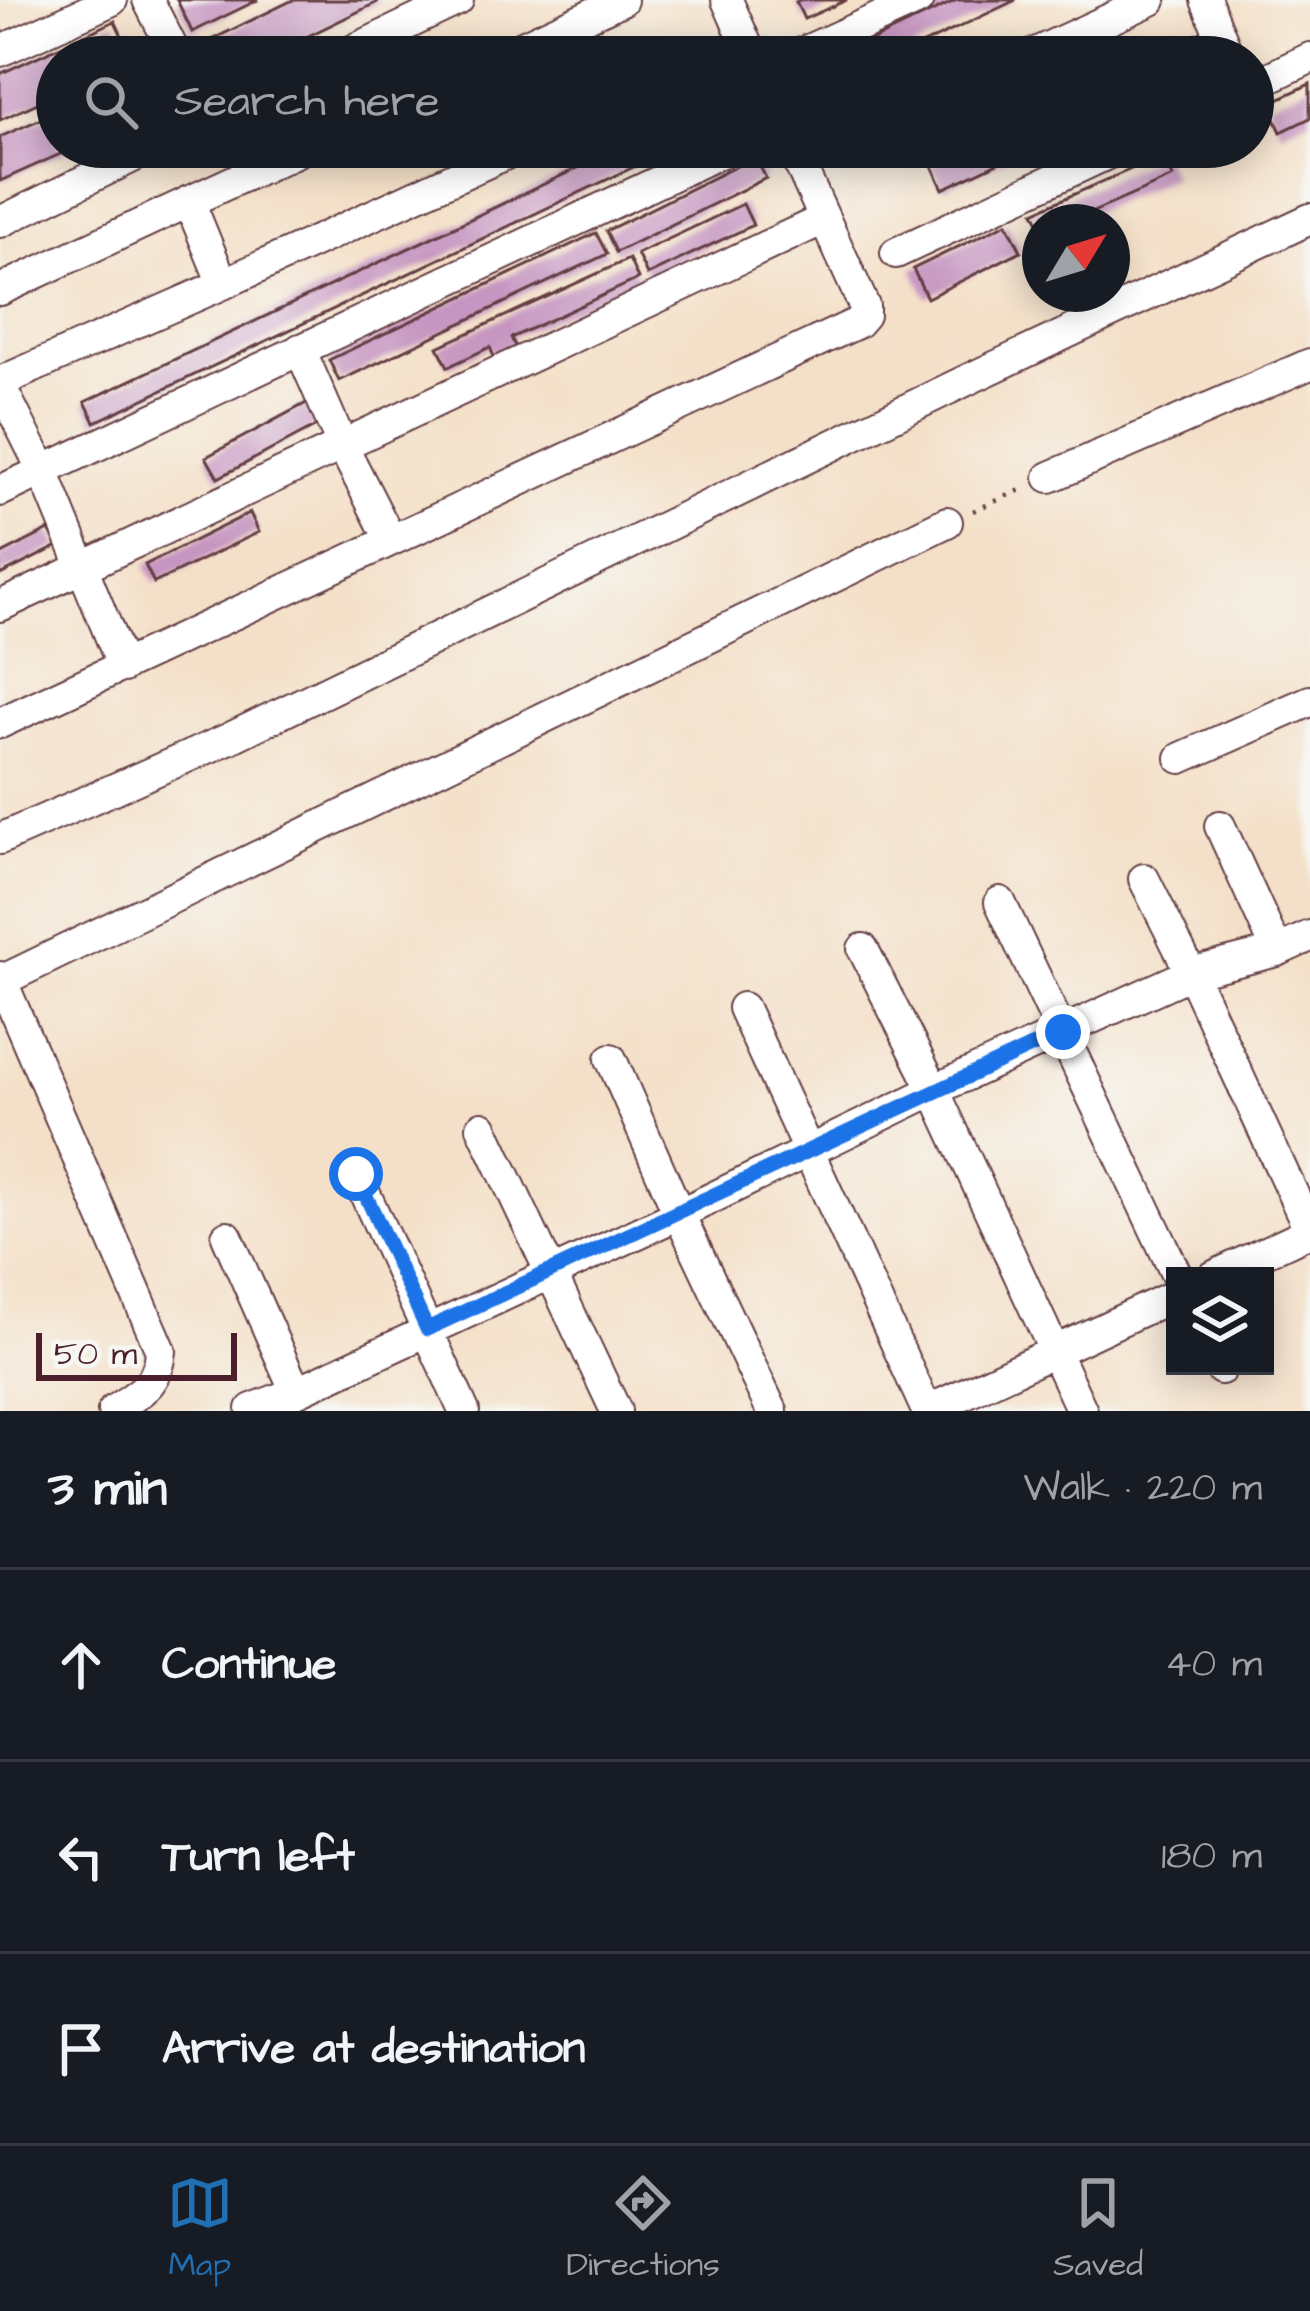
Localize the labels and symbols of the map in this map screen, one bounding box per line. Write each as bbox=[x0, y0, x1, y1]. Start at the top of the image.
north arrow bbox=[1022, 204, 1130, 312]
route end bbox=[1036, 1005, 1090, 1059]
route start bbox=[329, 1147, 383, 1201]
scale bar bbox=[36, 1327, 237, 1380]

